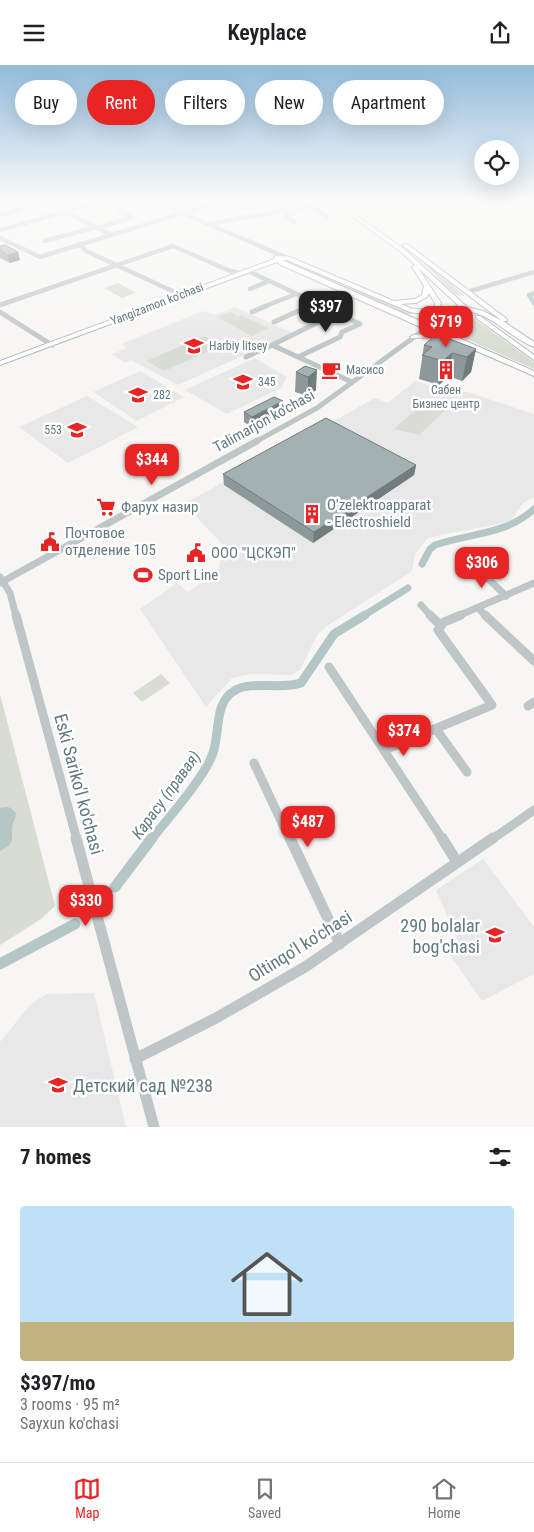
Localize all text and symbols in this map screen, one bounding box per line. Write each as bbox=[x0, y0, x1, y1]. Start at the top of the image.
icon: menu bbox=[20, 19, 48, 47]
icon: share bbox=[486, 19, 514, 47]
text: Keyplace bbox=[227, 20, 307, 45]
chip: Buy bbox=[15, 80, 77, 125]
chip: Rent bbox=[87, 80, 155, 125]
chip: Filters bbox=[165, 80, 245, 125]
chip: New bbox=[255, 80, 323, 125]
chip: Apartment bbox=[333, 80, 444, 125]
map controls bbox=[474, 140, 519, 185]
button: locate bbox=[474, 140, 519, 185]
street label: Yangizamon ko'chasi bbox=[109, 280, 205, 328]
pin: $397 bbox=[296, 291, 356, 333]
text: $397 bbox=[310, 297, 342, 316]
pin: $719 bbox=[416, 305, 476, 348]
text: $719 bbox=[430, 312, 462, 331]
school or university icon: Harbiy litsey bbox=[183, 335, 205, 357]
place label: Harbiy litsey bbox=[209, 339, 267, 353]
cafe icon: Масисо bbox=[320, 359, 342, 381]
building icon: Сабен Бизнес центр bbox=[435, 359, 457, 381]
place label: Масисо bbox=[346, 363, 384, 377]
school or university icon: 345 bbox=[232, 371, 254, 393]
place label: 345 bbox=[258, 375, 276, 389]
place label: Сабен Бизнес центр bbox=[412, 383, 480, 411]
school or university icon: 282 bbox=[127, 384, 149, 406]
street label: Talimarjon ko'chasi bbox=[210, 386, 318, 456]
place label: 282 bbox=[153, 388, 171, 402]
school or university icon: 553 bbox=[66, 419, 88, 441]
place label: 553 bbox=[44, 423, 62, 437]
pin: $344 bbox=[122, 443, 182, 486]
text: $344 bbox=[136, 450, 168, 469]
supermarket icon: Фарух назир bbox=[95, 496, 117, 518]
place label: O'zelektroapparat - Electroshield bbox=[327, 496, 431, 531]
place label: Фарух назир bbox=[121, 498, 199, 516]
building icon: O'zelektroapparat - Electroshield bbox=[301, 503, 323, 525]
place label: Почтовое отделение 105 bbox=[65, 524, 156, 559]
public building icon: Почтовое отделение 105 bbox=[39, 531, 61, 553]
public building icon: ООО "ЦСКЭП" bbox=[185, 542, 207, 564]
place label: ООО "ЦСКЭП" bbox=[211, 544, 296, 562]
pin: $306 bbox=[452, 547, 512, 589]
text: $306 bbox=[466, 553, 498, 572]
sports icon: Sport Line bbox=[132, 564, 154, 586]
place label: Sport Line bbox=[158, 566, 218, 584]
street label: Eski Sariko'l ko'chasi bbox=[50, 711, 108, 857]
pin: $374 bbox=[374, 715, 434, 757]
text: $374 bbox=[388, 721, 420, 740]
water label: Карасу (правая) bbox=[128, 747, 204, 843]
pin: $487 bbox=[278, 805, 338, 848]
text: $487 bbox=[292, 812, 324, 831]
pin: $330 bbox=[56, 885, 116, 927]
text: $330 bbox=[70, 891, 102, 910]
street label: Oltinqo'l ko'chasi bbox=[244, 906, 356, 986]
place label: 290 bolalar bog'chasi bbox=[400, 915, 481, 957]
school or university icon: 290 bolalar bog'chasi bbox=[484, 924, 506, 946]
school or university icon: Детский сад №238 bbox=[47, 1074, 69, 1096]
place label: Детский сад №238 bbox=[73, 1075, 213, 1096]
icon: filters bbox=[486, 1143, 514, 1171]
text: 7 homes bbox=[20, 1145, 91, 1169]
icon: home bbox=[222, 1239, 312, 1329]
text: $397/mo bbox=[20, 1371, 95, 1395]
text: 3 rooms · 95 m² bbox=[20, 1395, 120, 1414]
text: Sayxun ko'chasi bbox=[20, 1414, 119, 1433]
tab: Map bbox=[73, 1475, 101, 1521]
tab: Saved bbox=[248, 1475, 281, 1521]
tab: Home bbox=[428, 1475, 461, 1521]

